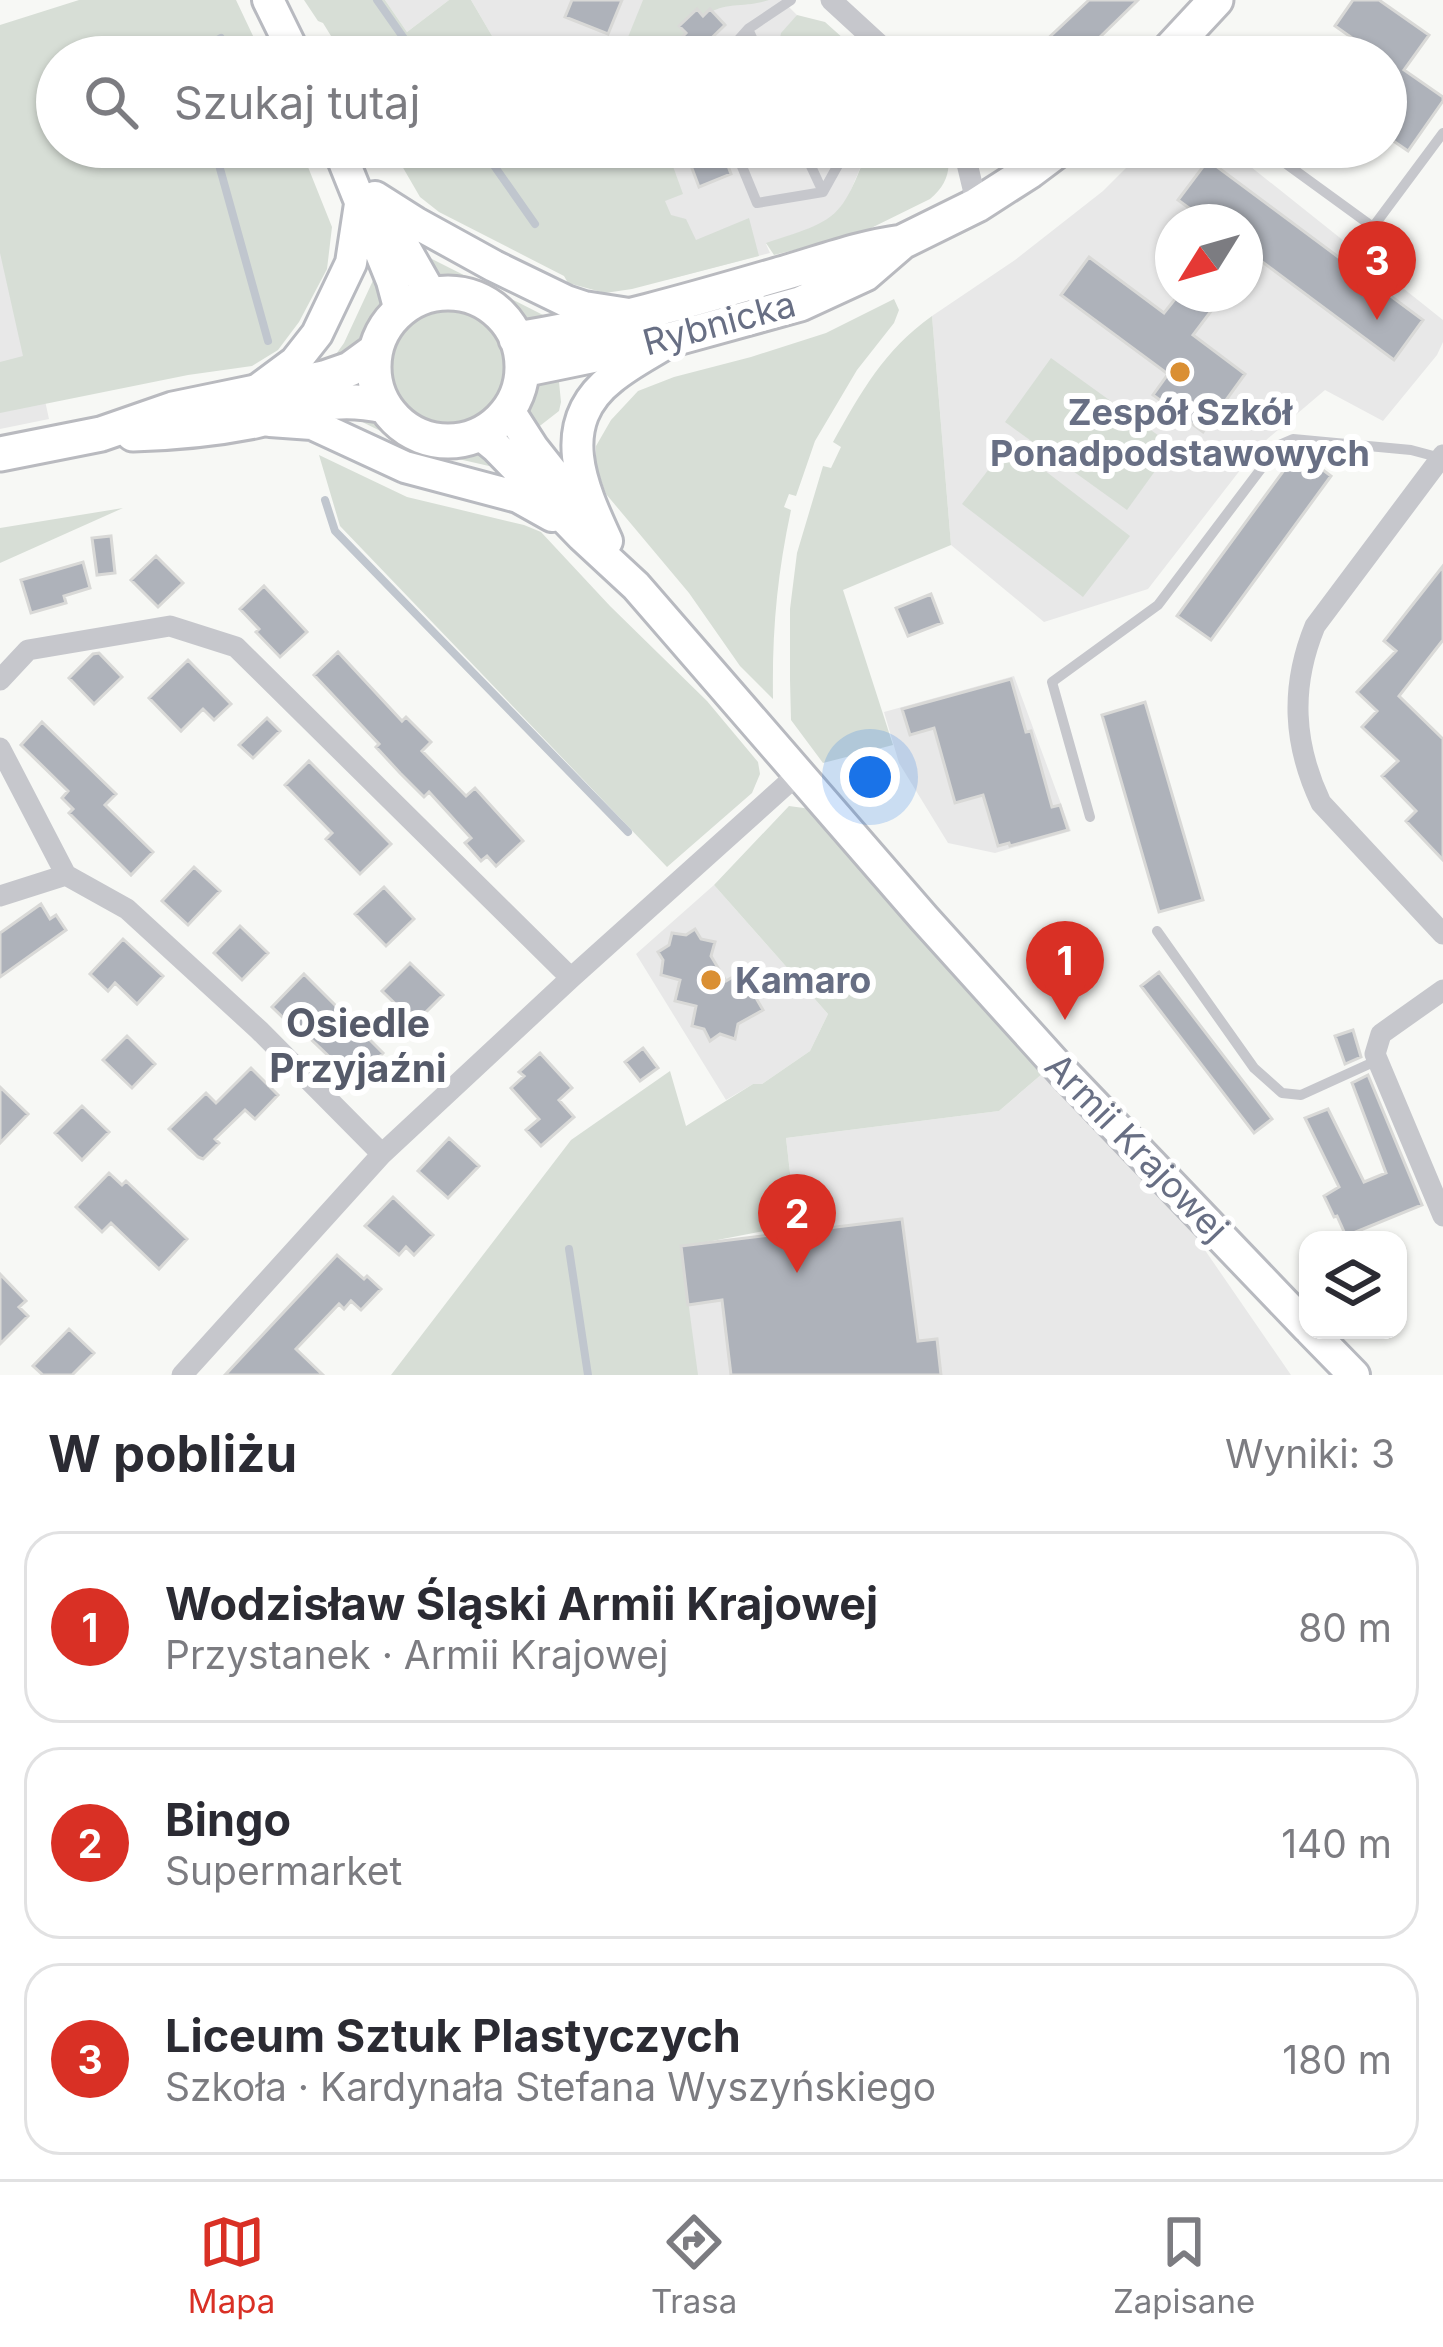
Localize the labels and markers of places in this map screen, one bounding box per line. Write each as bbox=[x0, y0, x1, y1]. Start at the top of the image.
pin: 3 bbox=[1338, 221, 1416, 320]
marker: Zespół Szkół Ponadpodstawowych bbox=[1167, 359, 1193, 385]
place label: Zespół Szkół Ponadpodstawowych bbox=[990, 390, 1370, 475]
pin: 1 bbox=[1026, 921, 1104, 1020]
place label: Kamaro bbox=[735, 958, 871, 1002]
marker: Kamaro bbox=[698, 967, 724, 993]
pin: 2 bbox=[758, 1174, 836, 1273]

